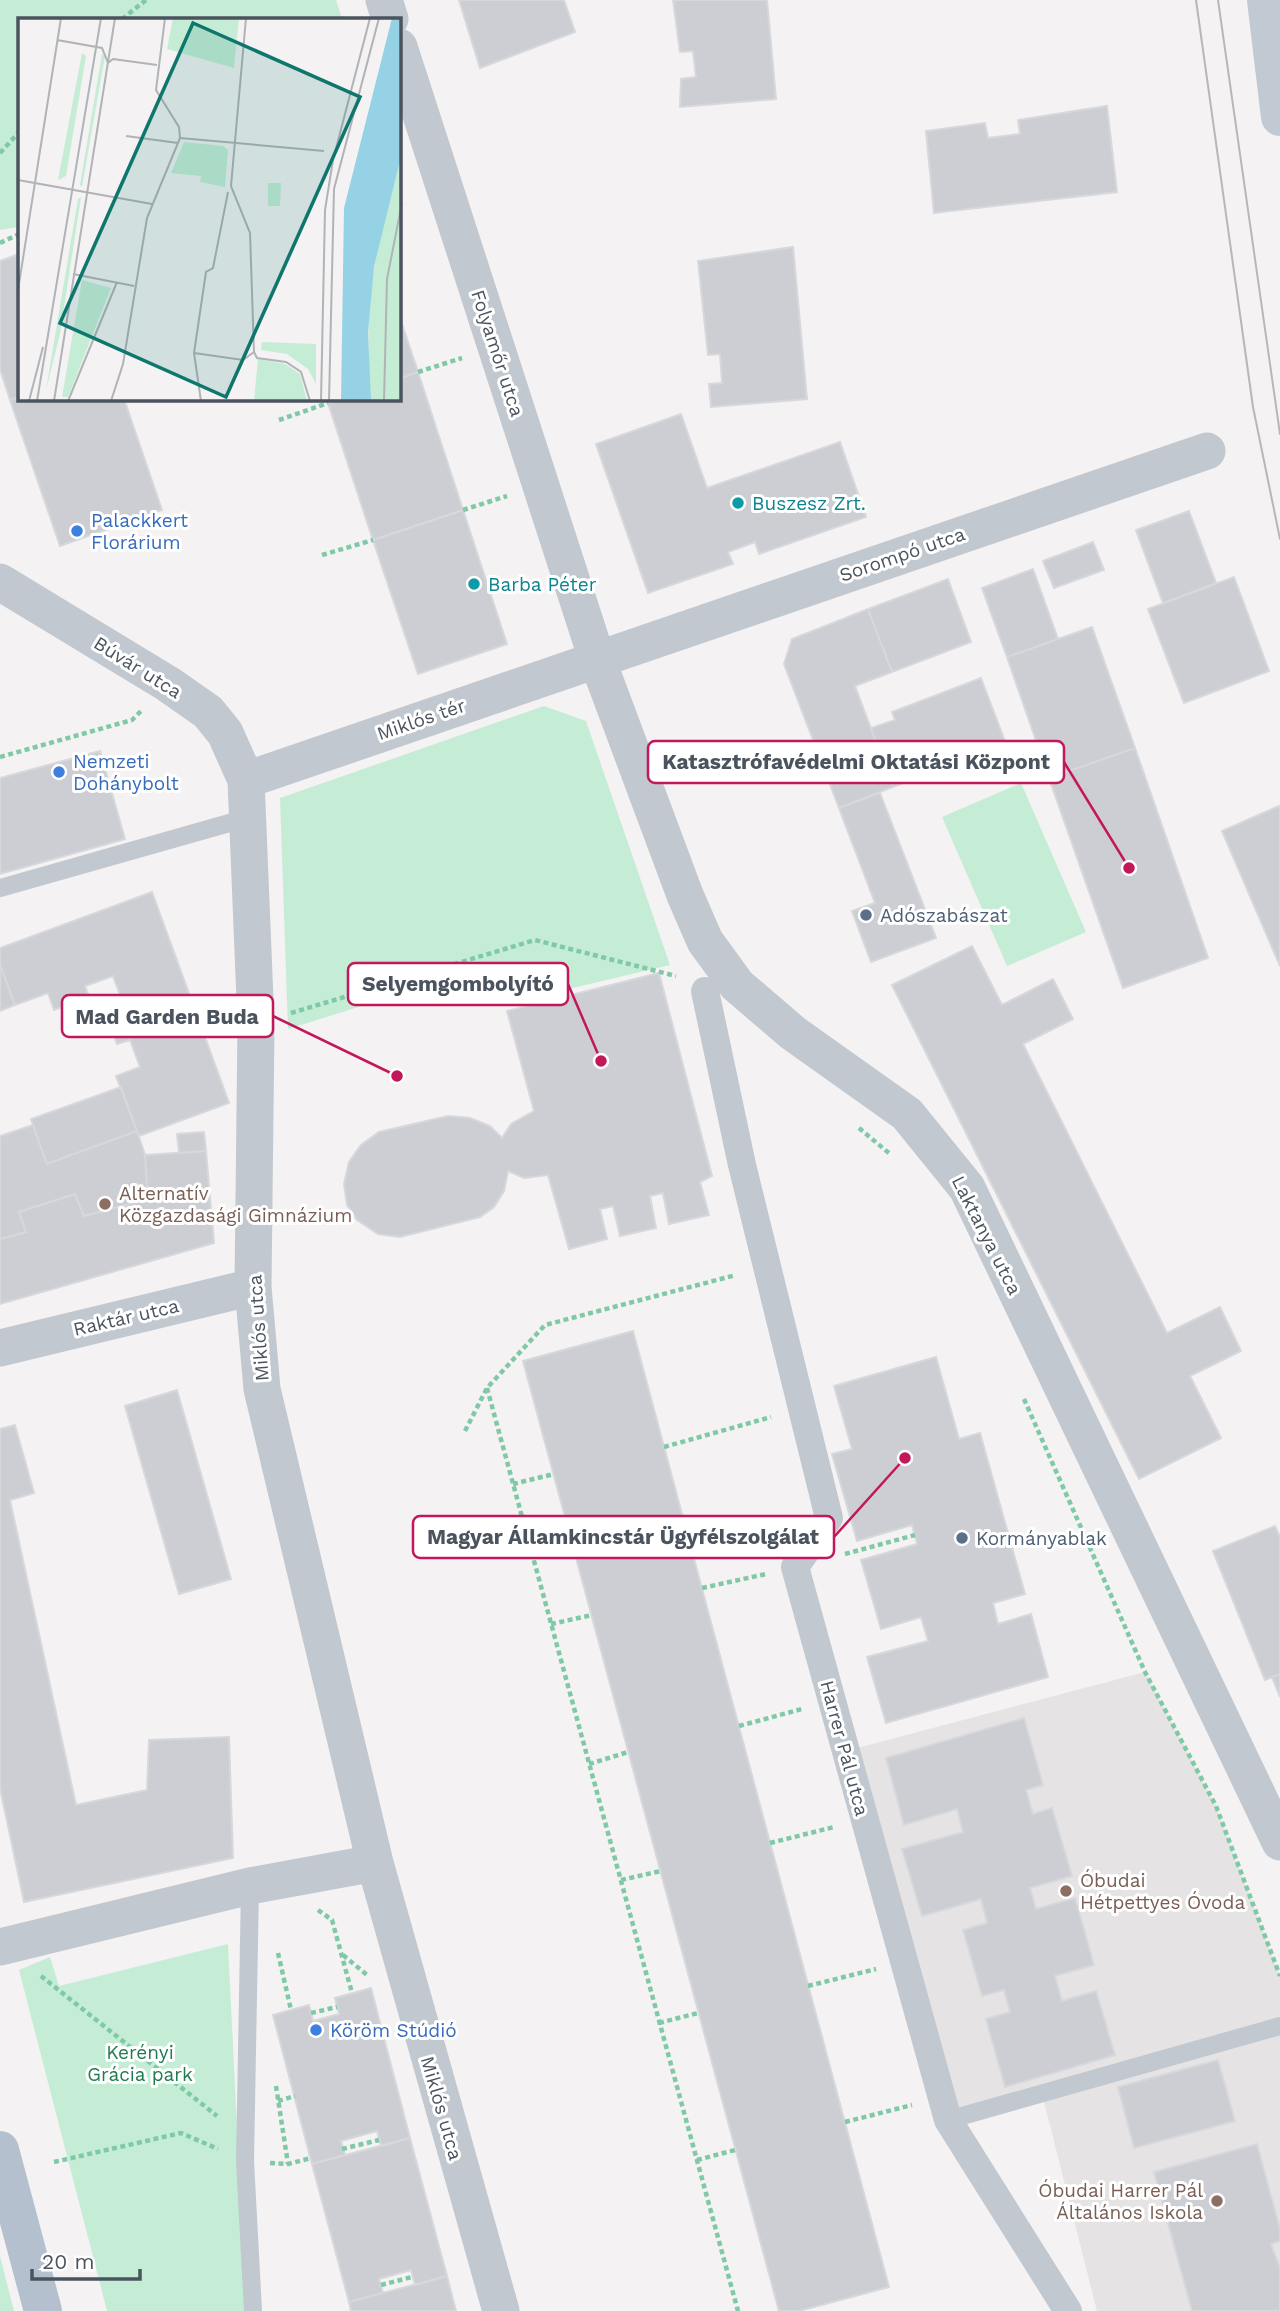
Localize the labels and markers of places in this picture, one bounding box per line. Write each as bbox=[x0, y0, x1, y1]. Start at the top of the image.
place label: Buszesz Zrt. bbox=[752, 492, 866, 515]
marker: Buszesz Zrt. bbox=[730, 495, 746, 511]
place label: Palackkert Florárium bbox=[91, 509, 188, 554]
marker: Palackkert Florárium bbox=[69, 523, 85, 539]
place label: Barba Péter bbox=[488, 573, 597, 596]
marker: Barba Péter bbox=[466, 576, 482, 592]
callout: Katasztrófavédelmi Oktatási Központ bbox=[648, 741, 1064, 783]
place label: Nemzeti Dohánybolt bbox=[73, 750, 179, 795]
marker: Nemzeti Dohánybolt bbox=[51, 764, 67, 780]
place label: Adószabászat bbox=[880, 904, 1008, 927]
marker: Adószabászat bbox=[858, 907, 874, 923]
callout: Selyemgombolyító bbox=[348, 963, 568, 1005]
callout: Mad Garden Buda bbox=[62, 995, 273, 1037]
place label: Alternatív Közgazdasági Gimnázium bbox=[119, 1182, 352, 1227]
marker: Alternatív Közgazdasági Gimnázium bbox=[97, 1196, 113, 1212]
callout: Magyar Államkincstár Ügyfélszolgálat bbox=[413, 1516, 834, 1558]
place label: Kormányablak bbox=[976, 1527, 1107, 1550]
marker: Kormányablak bbox=[954, 1530, 970, 1546]
place label: Óbudai Hétpettyes Óvoda bbox=[1080, 1869, 1245, 1914]
marker: Óbudai Hétpettyes Óvoda bbox=[1058, 1883, 1074, 1899]
place label: Köröm Stúdió bbox=[330, 2019, 457, 2042]
marker: Köröm Stúdió bbox=[308, 2022, 324, 2038]
place label: Óbudai Harrer Pál Általános Iskola bbox=[1038, 2179, 1203, 2224]
marker: Óbudai Harrer Pál Általános Iskola bbox=[1209, 2193, 1225, 2209]

